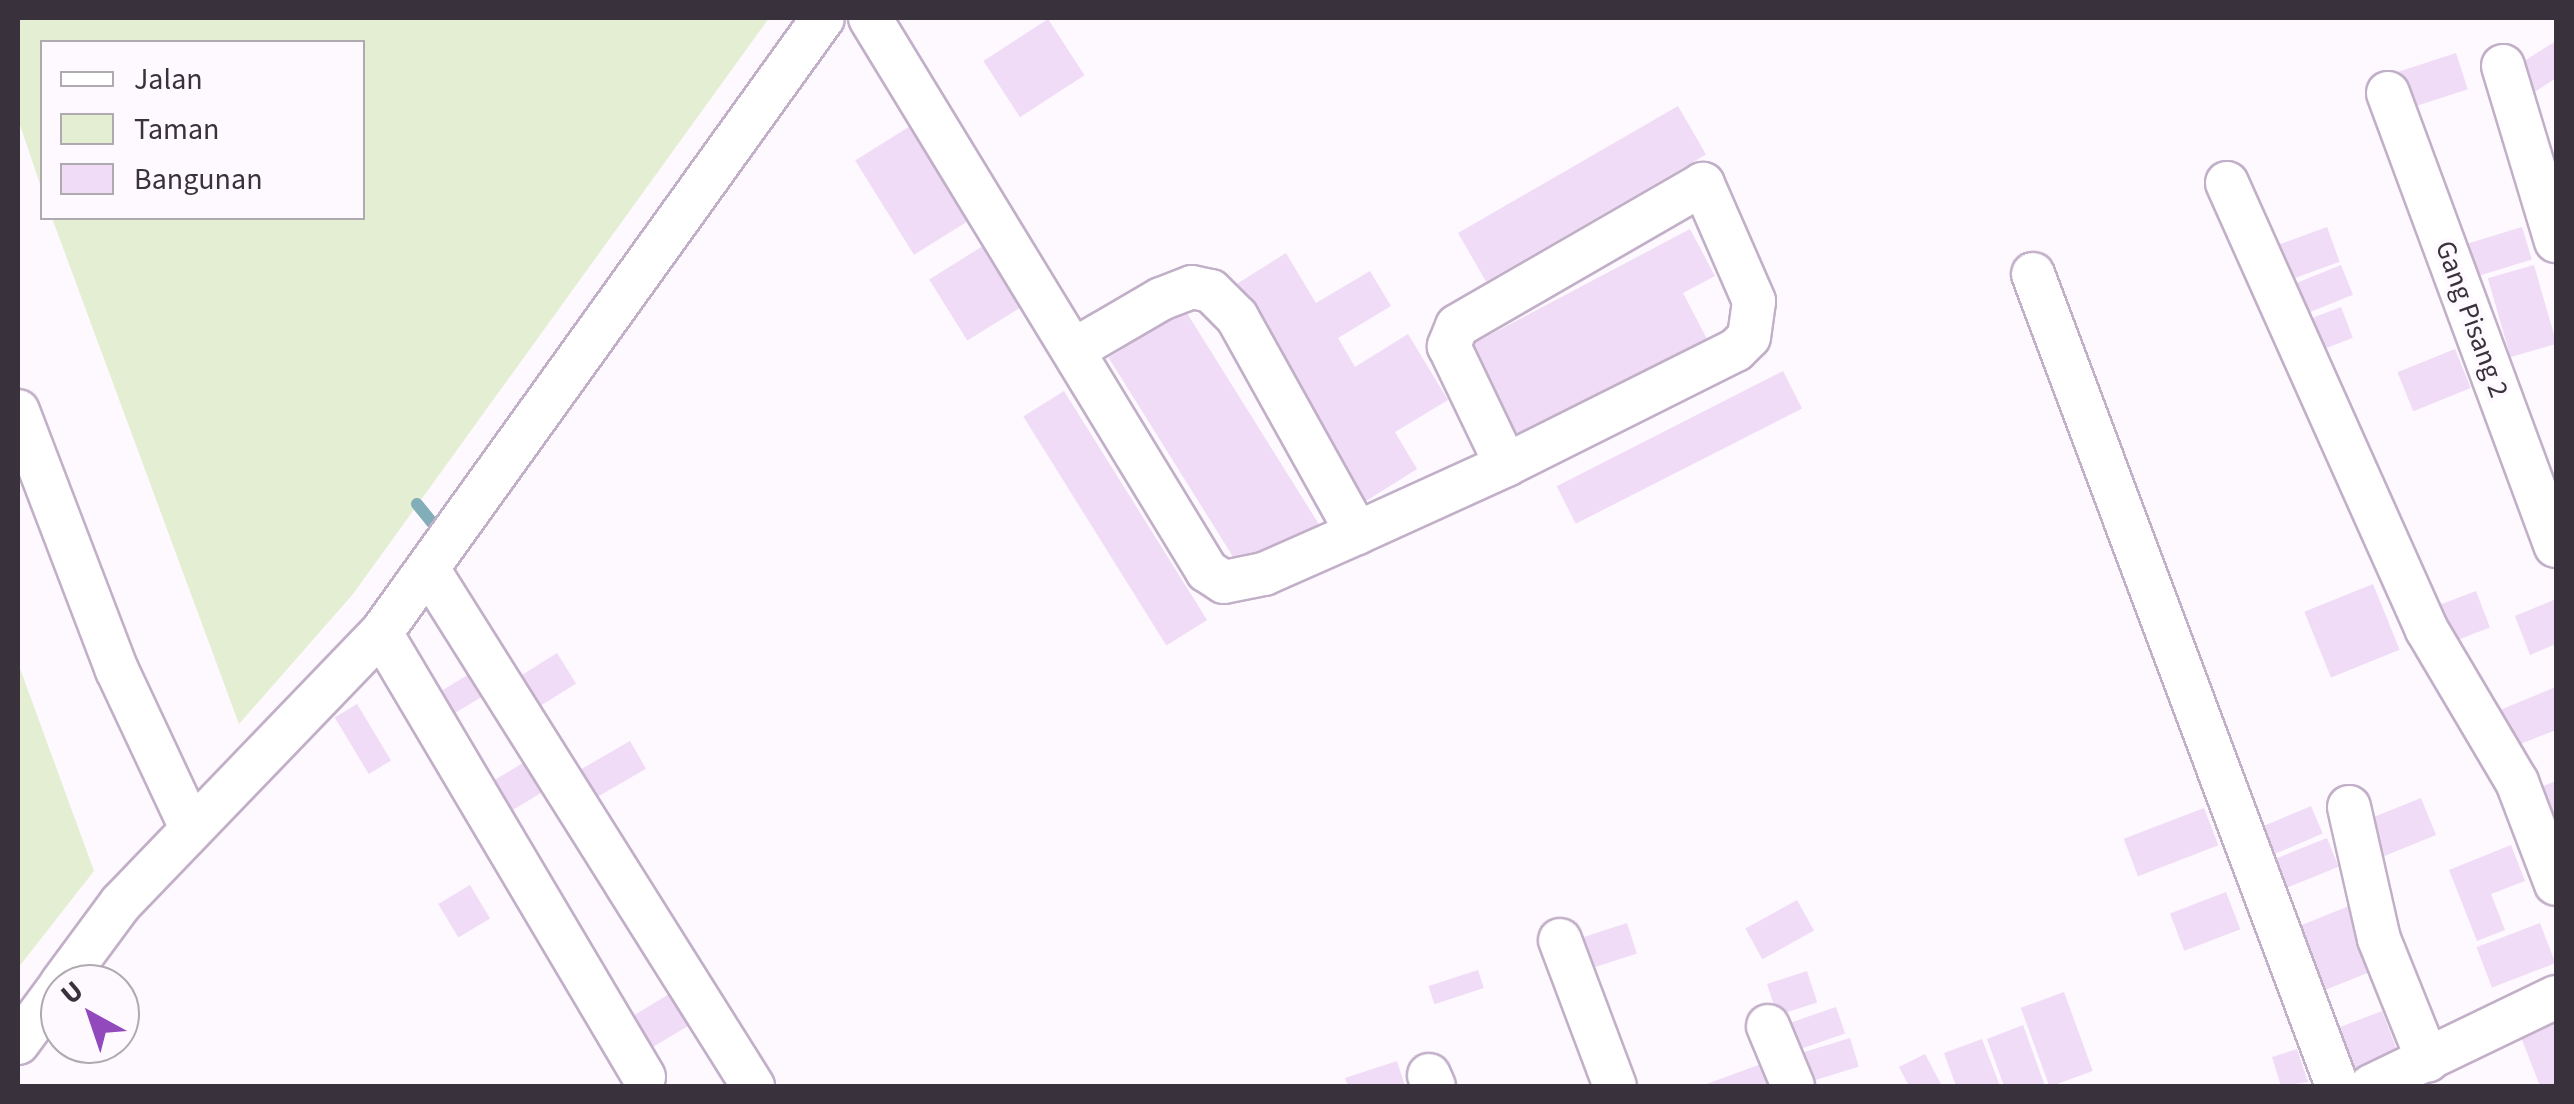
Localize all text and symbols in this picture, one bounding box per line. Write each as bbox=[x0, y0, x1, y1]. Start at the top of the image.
legend bbox=[40, 40, 365, 220]
text: Jalan bbox=[134, 58, 203, 101]
text: Taman bbox=[134, 108, 219, 151]
text: Bangunan bbox=[134, 158, 263, 201]
street label: Gang Pisang 2 bbox=[2428, 236, 2516, 402]
north arrow bbox=[40, 964, 140, 1064]
text: U bbox=[52, 971, 92, 1014]

